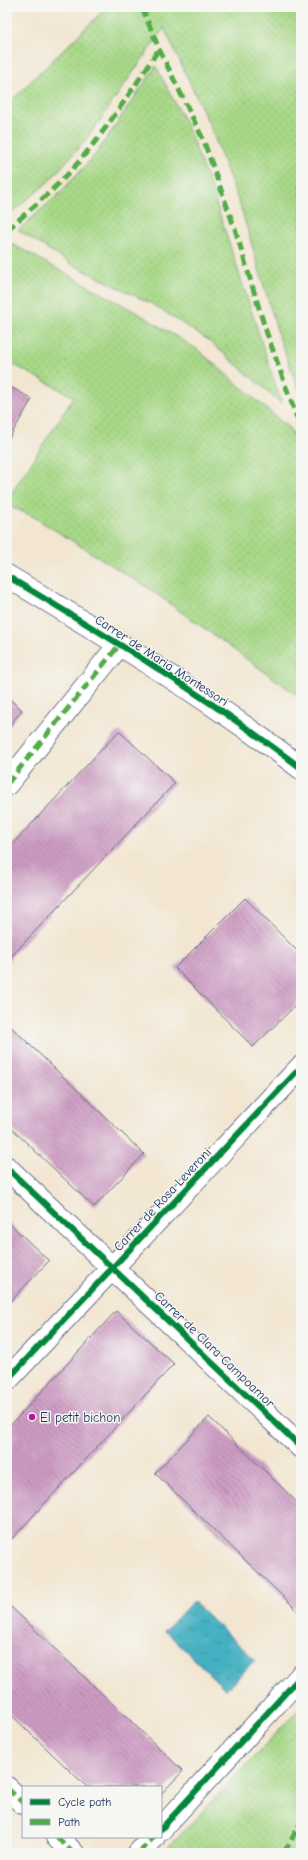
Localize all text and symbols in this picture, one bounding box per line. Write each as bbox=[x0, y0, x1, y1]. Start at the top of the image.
street label: Carrer de Maria Montessori bbox=[92, 612, 231, 709]
street label: Carrer de Rosa Leveroni bbox=[111, 1145, 214, 1254]
street label: Carrer de Clara Campoamor bbox=[152, 1288, 278, 1411]
place label: El petit bichon bbox=[40, 1410, 120, 1425]
marker: El petit bichon bbox=[27, 1412, 37, 1422]
legend bbox=[22, 1786, 162, 1838]
text: Cycle path bbox=[58, 1795, 111, 1809]
text: Path bbox=[58, 1815, 80, 1829]

